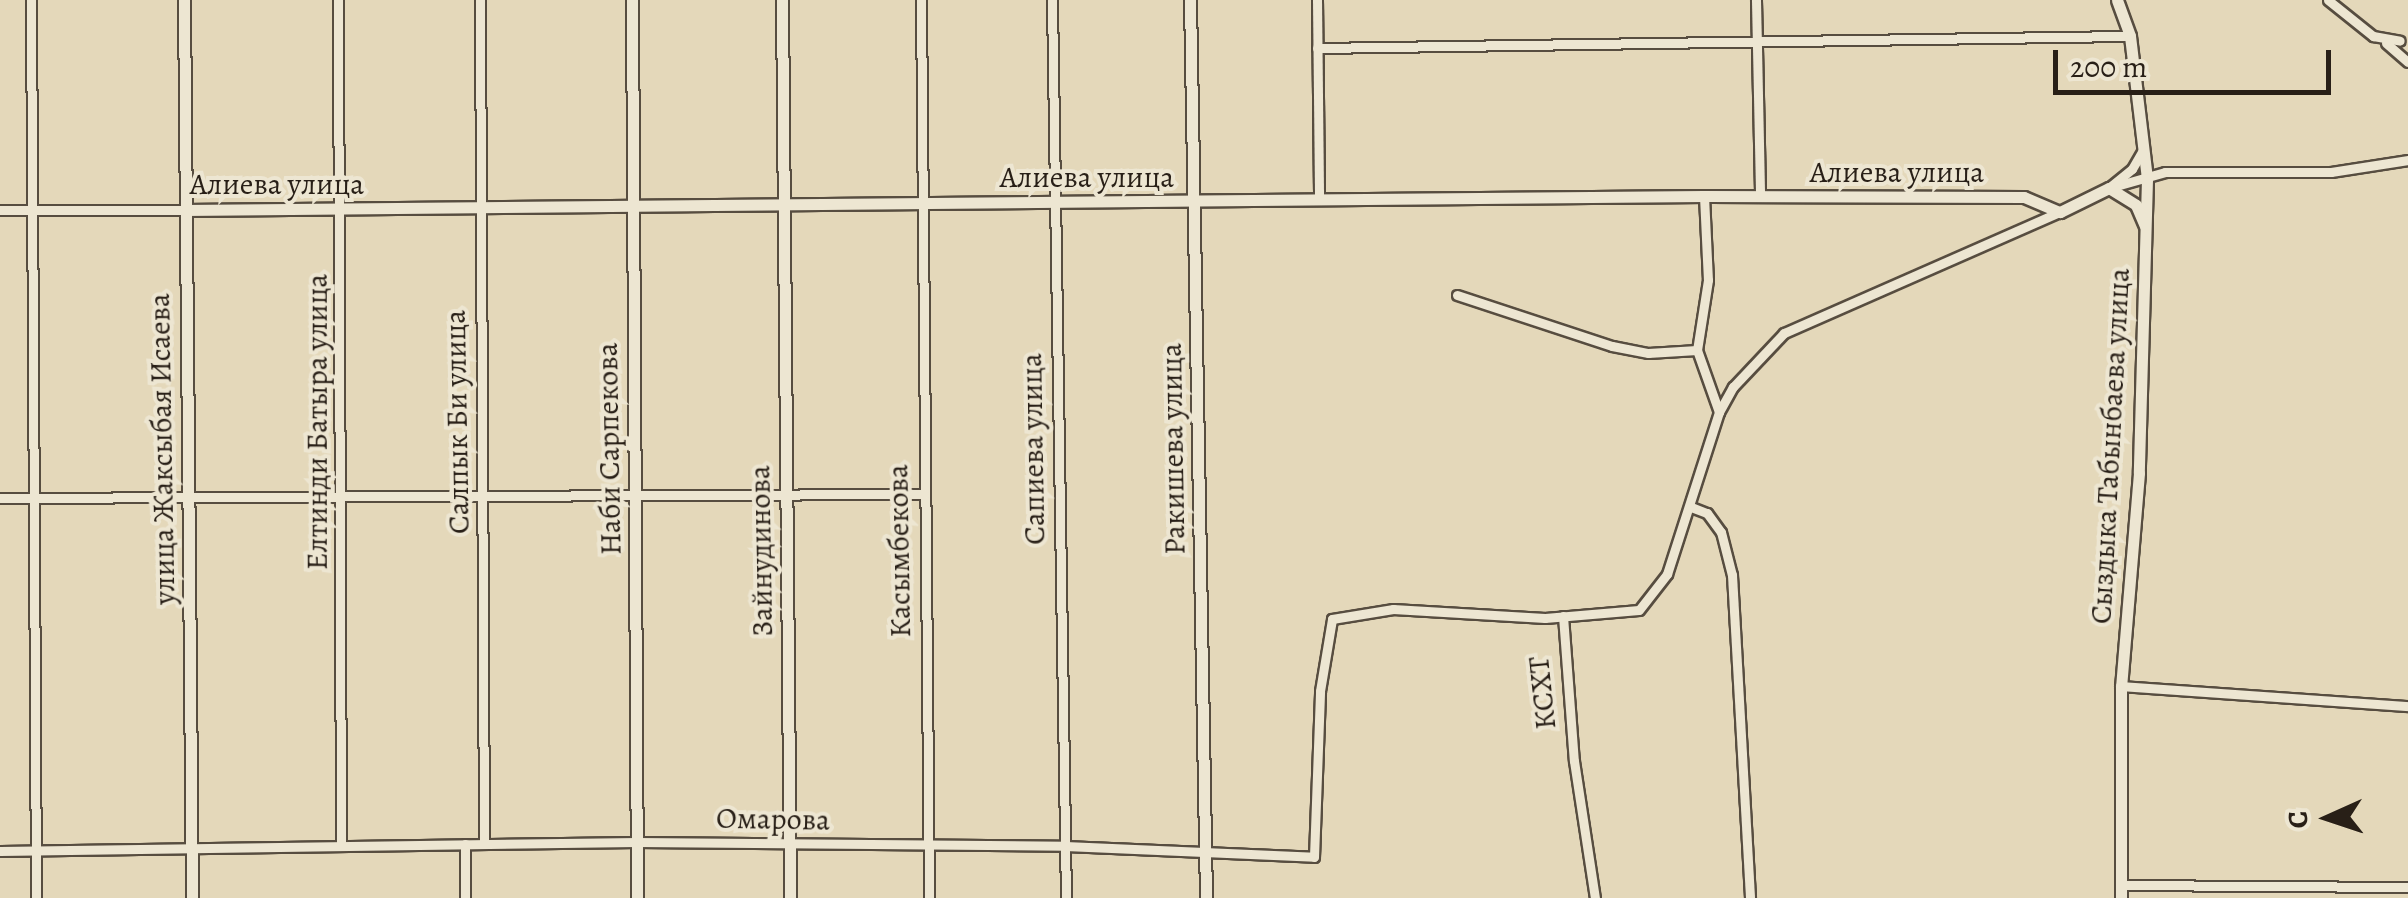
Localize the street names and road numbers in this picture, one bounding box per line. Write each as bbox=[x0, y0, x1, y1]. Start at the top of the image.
street label: Алиева улица bbox=[1810, 154, 1984, 190]
street label: Алиева улица bbox=[1000, 159, 1174, 195]
street label: Алиева улица bbox=[190, 166, 364, 202]
street label: Сыздыка Табынбаева улица bbox=[2083, 267, 2137, 625]
street label: Елтинди Батыра улица bbox=[299, 274, 335, 570]
street label: улица Жаксыбая Исаева bbox=[141, 293, 183, 605]
street label: Салпык Би улица bbox=[437, 310, 477, 534]
street label: Наби Сарпекова bbox=[589, 342, 629, 556]
street label: Ракишева улица bbox=[1153, 343, 1193, 555]
street label: Сапиева улица bbox=[1013, 353, 1053, 545]
street label: Касымбекова bbox=[879, 464, 919, 638]
street label: Зайнудинова bbox=[742, 465, 780, 637]
street label: КСХТ bbox=[1520, 655, 1564, 731]
street label: Омарова bbox=[716, 800, 830, 838]

